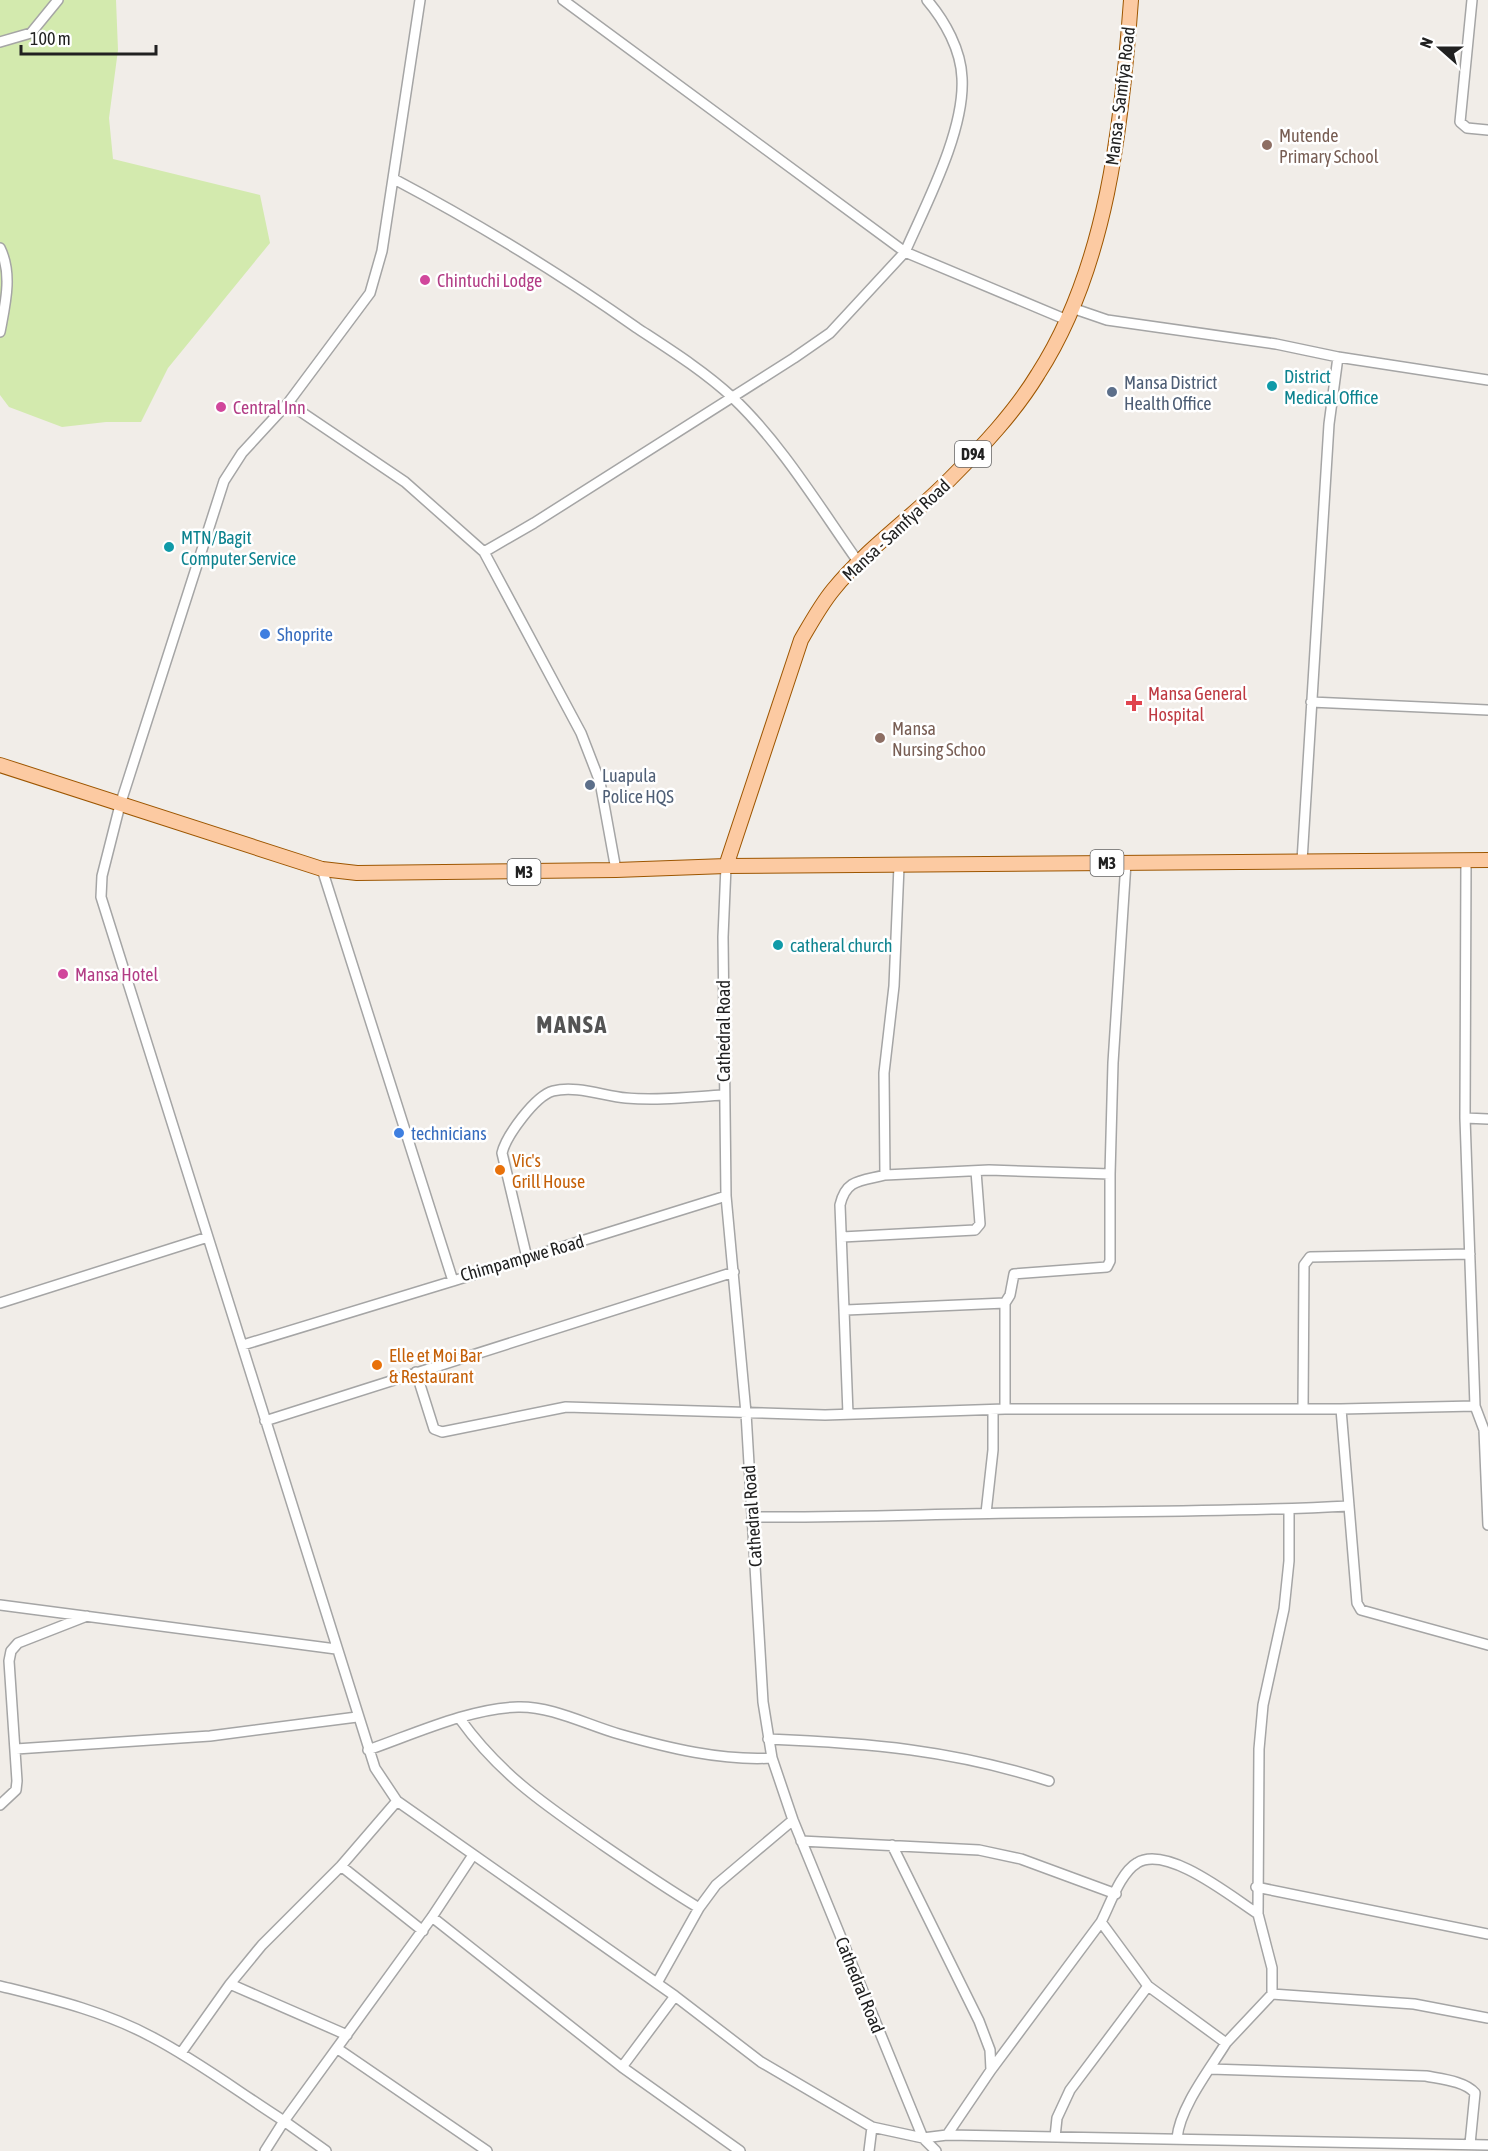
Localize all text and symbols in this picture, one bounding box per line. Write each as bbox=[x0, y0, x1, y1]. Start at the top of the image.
scale bar bbox=[21, 18, 156, 56]
north arrow bbox=[1410, 18, 1470, 78]
street label: Mansa - Samfya Road bbox=[1101, 25, 1139, 167]
text: 100 m bbox=[30, 28, 71, 49]
text: N bbox=[1416, 35, 1436, 50]
place label: Mutende Primary School bbox=[1279, 125, 1379, 167]
marker: Mutende Primary School bbox=[1260, 138, 1274, 152]
place label: Chintuchi Lodge bbox=[437, 270, 542, 291]
marker: Chintuchi Lodge bbox=[418, 273, 432, 287]
place label: District Medical Office bbox=[1284, 366, 1378, 408]
place label: Mansa District Health Office bbox=[1124, 372, 1217, 414]
marker: District Medical Office bbox=[1265, 379, 1279, 393]
marker: Mansa District Health Office bbox=[1105, 385, 1119, 399]
place label: Central Inn bbox=[233, 397, 306, 418]
marker: Central Inn bbox=[214, 400, 228, 414]
road number: D94 bbox=[955, 441, 991, 467]
street label: Mansa - Samfya Road bbox=[838, 475, 954, 585]
place label: MTN/Bagit Computer Service bbox=[181, 527, 296, 569]
marker: MTN/Bagit Computer Service bbox=[162, 540, 176, 554]
place label: Shoprite bbox=[277, 624, 333, 645]
marker: Shoprite bbox=[258, 627, 272, 641]
place label: Mansa General Hospital bbox=[1148, 683, 1247, 725]
marker: Mansa General Hospital bbox=[1125, 694, 1143, 712]
place label: Mansa Nursing Schoo bbox=[892, 718, 986, 760]
marker: Mansa Nursing Schoo bbox=[873, 731, 887, 745]
place label: Luapula Police HQS bbox=[602, 765, 674, 807]
marker: Luapula Police HQS bbox=[583, 778, 597, 792]
road number: M3 bbox=[1090, 850, 1124, 876]
road number: M3 bbox=[508, 859, 540, 885]
place label: catheral church bbox=[790, 935, 892, 956]
marker: catheral church bbox=[771, 938, 785, 952]
place label: Mansa Hotel bbox=[75, 964, 158, 985]
marker: Mansa Hotel bbox=[56, 967, 70, 981]
street label: Cathedral Road bbox=[713, 980, 734, 1082]
district label: MANSA bbox=[536, 1011, 608, 1038]
place label: technicians bbox=[411, 1123, 487, 1144]
marker: technicians bbox=[392, 1126, 406, 1140]
place label: Vic's Grill House bbox=[512, 1150, 585, 1192]
marker: Vic's Grill House bbox=[493, 1163, 507, 1177]
street label: Chimpampwe Road bbox=[458, 1230, 586, 1286]
place label: Elle et Moi Bar & Restaurant bbox=[389, 1345, 483, 1387]
marker: Elle et Moi Bar & Restaurant bbox=[370, 1358, 384, 1372]
street label: Cathedral Road bbox=[738, 1464, 766, 1568]
street label: Cathedral Road bbox=[831, 1934, 889, 2036]

